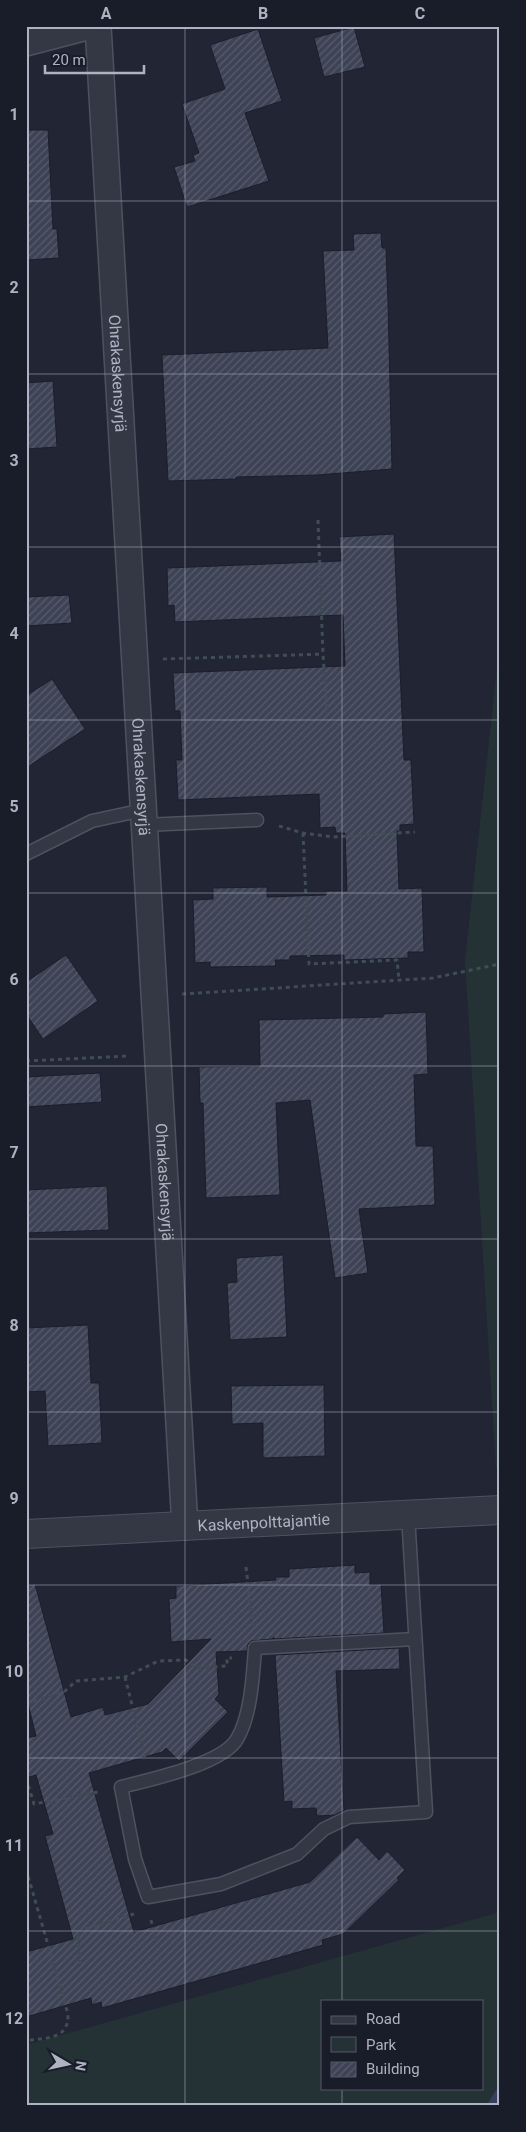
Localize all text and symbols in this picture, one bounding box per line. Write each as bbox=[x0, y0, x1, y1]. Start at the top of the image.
text: A bbox=[101, 4, 112, 23]
text: B bbox=[258, 4, 268, 23]
text: C bbox=[415, 4, 425, 23]
scale bar bbox=[45, 42, 144, 74]
text: 20 m bbox=[52, 51, 86, 69]
text: 1 bbox=[9, 105, 19, 124]
text: 2 bbox=[9, 278, 19, 297]
street label: Ohrakaskensyrjä bbox=[105, 314, 131, 433]
text: 3 bbox=[9, 451, 19, 470]
text: 4 bbox=[9, 624, 19, 643]
street label: Ohrakaskensyrjä bbox=[128, 717, 154, 836]
text: 5 bbox=[9, 797, 19, 816]
text: 6 bbox=[9, 970, 19, 989]
street label: Ohrakaskensyrjä bbox=[152, 1123, 177, 1241]
text: 7 bbox=[9, 1143, 19, 1162]
text: 8 bbox=[9, 1316, 19, 1335]
text: 9 bbox=[9, 1489, 19, 1508]
street label: Kaskenpolttajantie bbox=[197, 1510, 330, 1535]
text: 10 bbox=[5, 1662, 23, 1681]
text: 11 bbox=[5, 1836, 23, 1855]
legend bbox=[321, 2000, 484, 2090]
text: 12 bbox=[5, 2009, 23, 2028]
text: Road bbox=[366, 2010, 400, 2028]
text: Park bbox=[366, 2036, 397, 2054]
north arrow bbox=[42, 2040, 92, 2090]
text: N bbox=[72, 2060, 90, 2072]
text: Building bbox=[366, 2060, 420, 2078]

